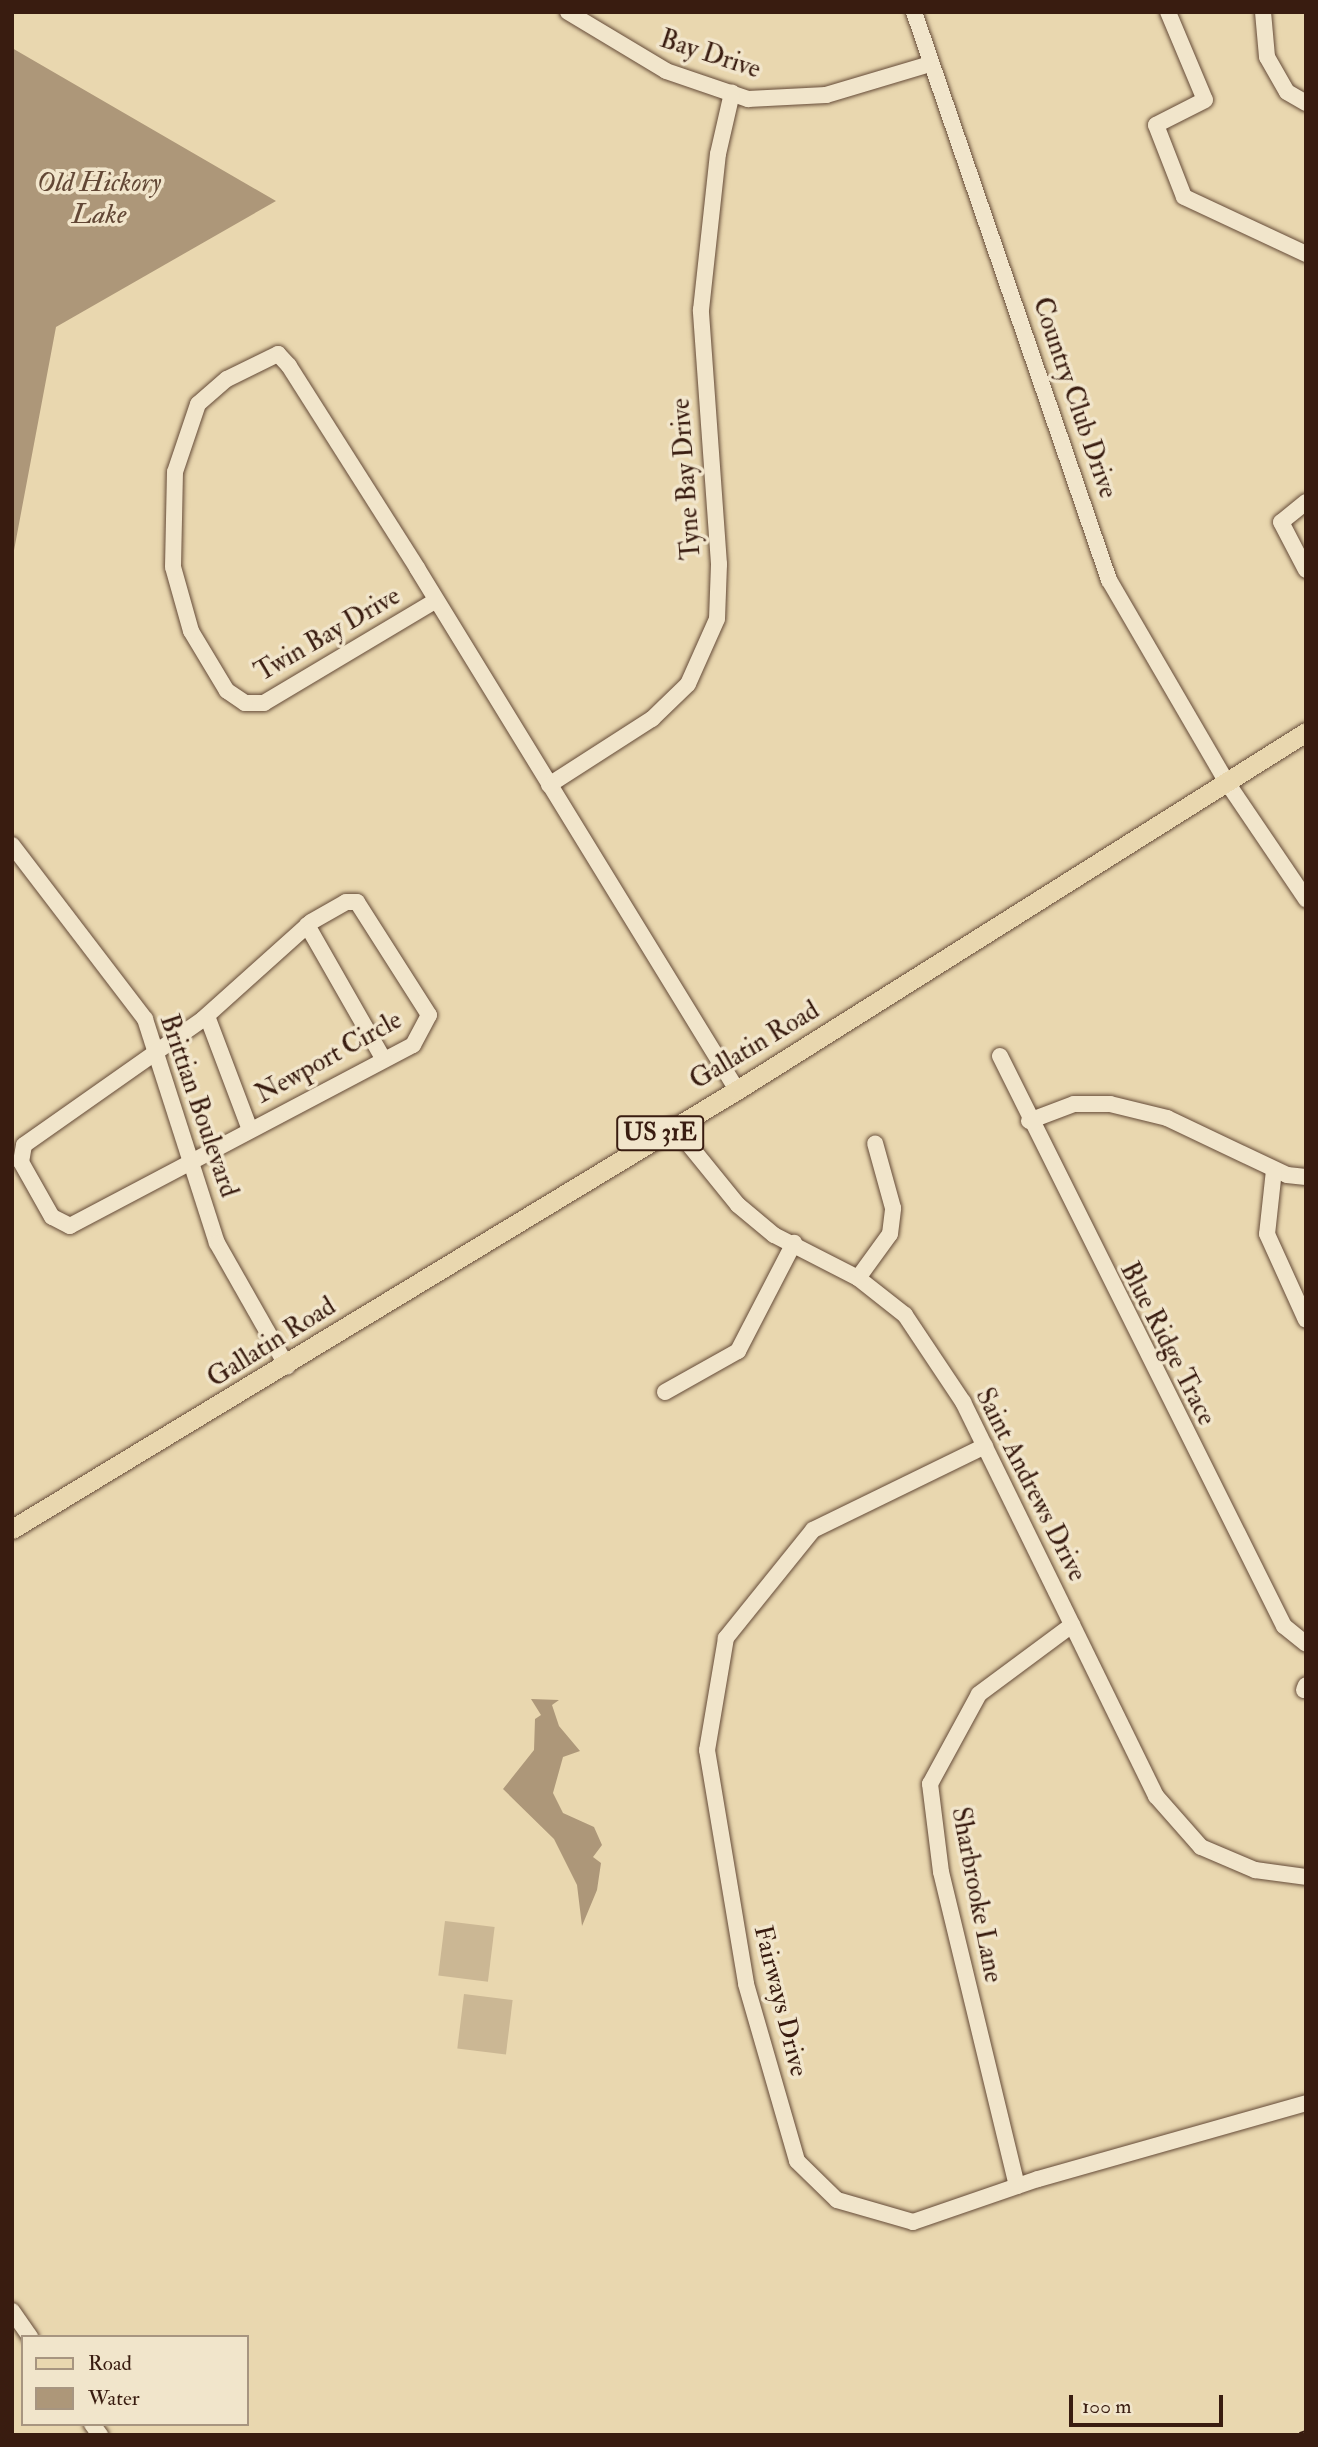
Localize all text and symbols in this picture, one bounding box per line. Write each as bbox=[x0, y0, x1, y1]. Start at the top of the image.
street label: Bay Drive bbox=[656, 24, 764, 86]
water label: Old Hickory Lake bbox=[37, 166, 161, 232]
street label: Country Club Drive bbox=[1025, 294, 1123, 502]
street label: Tyne Bay Drive bbox=[666, 397, 708, 561]
street label: Twin Bay Drive bbox=[250, 581, 406, 689]
street label: Gallatin Road bbox=[685, 995, 825, 1097]
street label: Newport Circle bbox=[251, 1005, 407, 1111]
street label: Brittian Boulevard bbox=[152, 1011, 244, 1201]
road number: US 31E bbox=[614, 1112, 706, 1154]
street label: Blue Ridge Trace bbox=[1113, 1257, 1221, 1431]
street label: Gallatin Road bbox=[202, 1291, 342, 1395]
street label: Saint Andrews Drive bbox=[968, 1383, 1092, 1587]
street label: Sharbrooke Lane bbox=[944, 1805, 1008, 1985]
street label: Fairways Drive bbox=[746, 1922, 814, 2080]
legend bbox=[21, 2335, 248, 2426]
text: Road bbox=[88, 2350, 132, 2377]
scale bar bbox=[1073, 2380, 1227, 2424]
text: Water bbox=[88, 2385, 140, 2412]
text: 100 m bbox=[1082, 2393, 1132, 2420]

